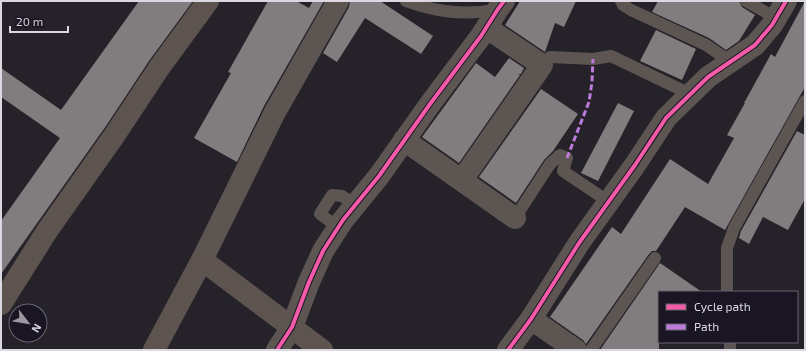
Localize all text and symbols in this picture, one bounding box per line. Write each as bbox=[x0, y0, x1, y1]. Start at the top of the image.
scale bar bbox=[10, 8, 68, 34]
text: 20 m bbox=[16, 14, 43, 28]
legend bbox=[658, 291, 798, 343]
text: Cycle path bbox=[694, 299, 751, 313]
north arrow bbox=[8, 303, 48, 343]
text: Path bbox=[694, 319, 719, 333]
text: N bbox=[29, 322, 45, 335]

